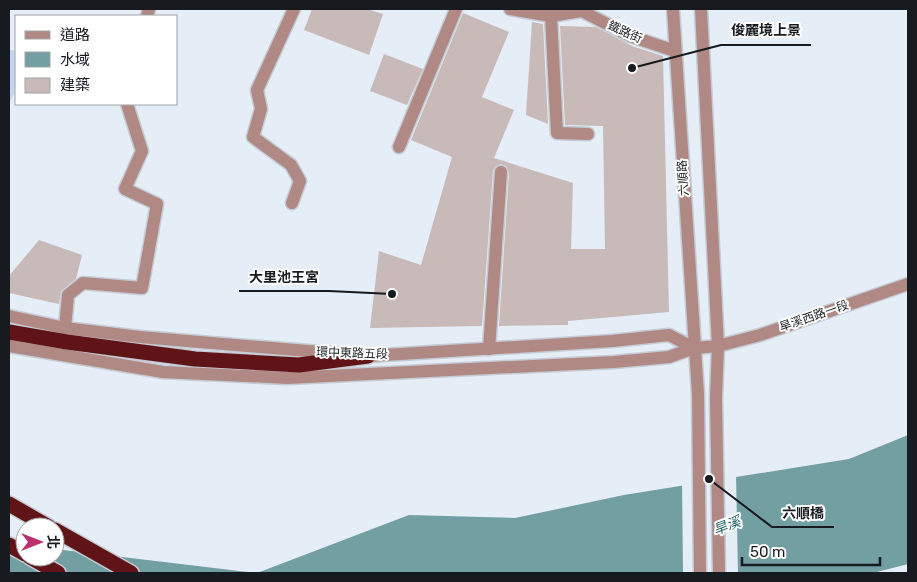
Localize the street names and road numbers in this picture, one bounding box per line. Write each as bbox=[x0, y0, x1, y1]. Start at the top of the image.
street label: 鐵路街 bbox=[606, 18, 644, 46]
street label: 六順路 bbox=[675, 160, 691, 196]
street label: 旱溪西路一段 bbox=[778, 298, 850, 334]
street label: 環中東路五段 bbox=[316, 345, 388, 361]

